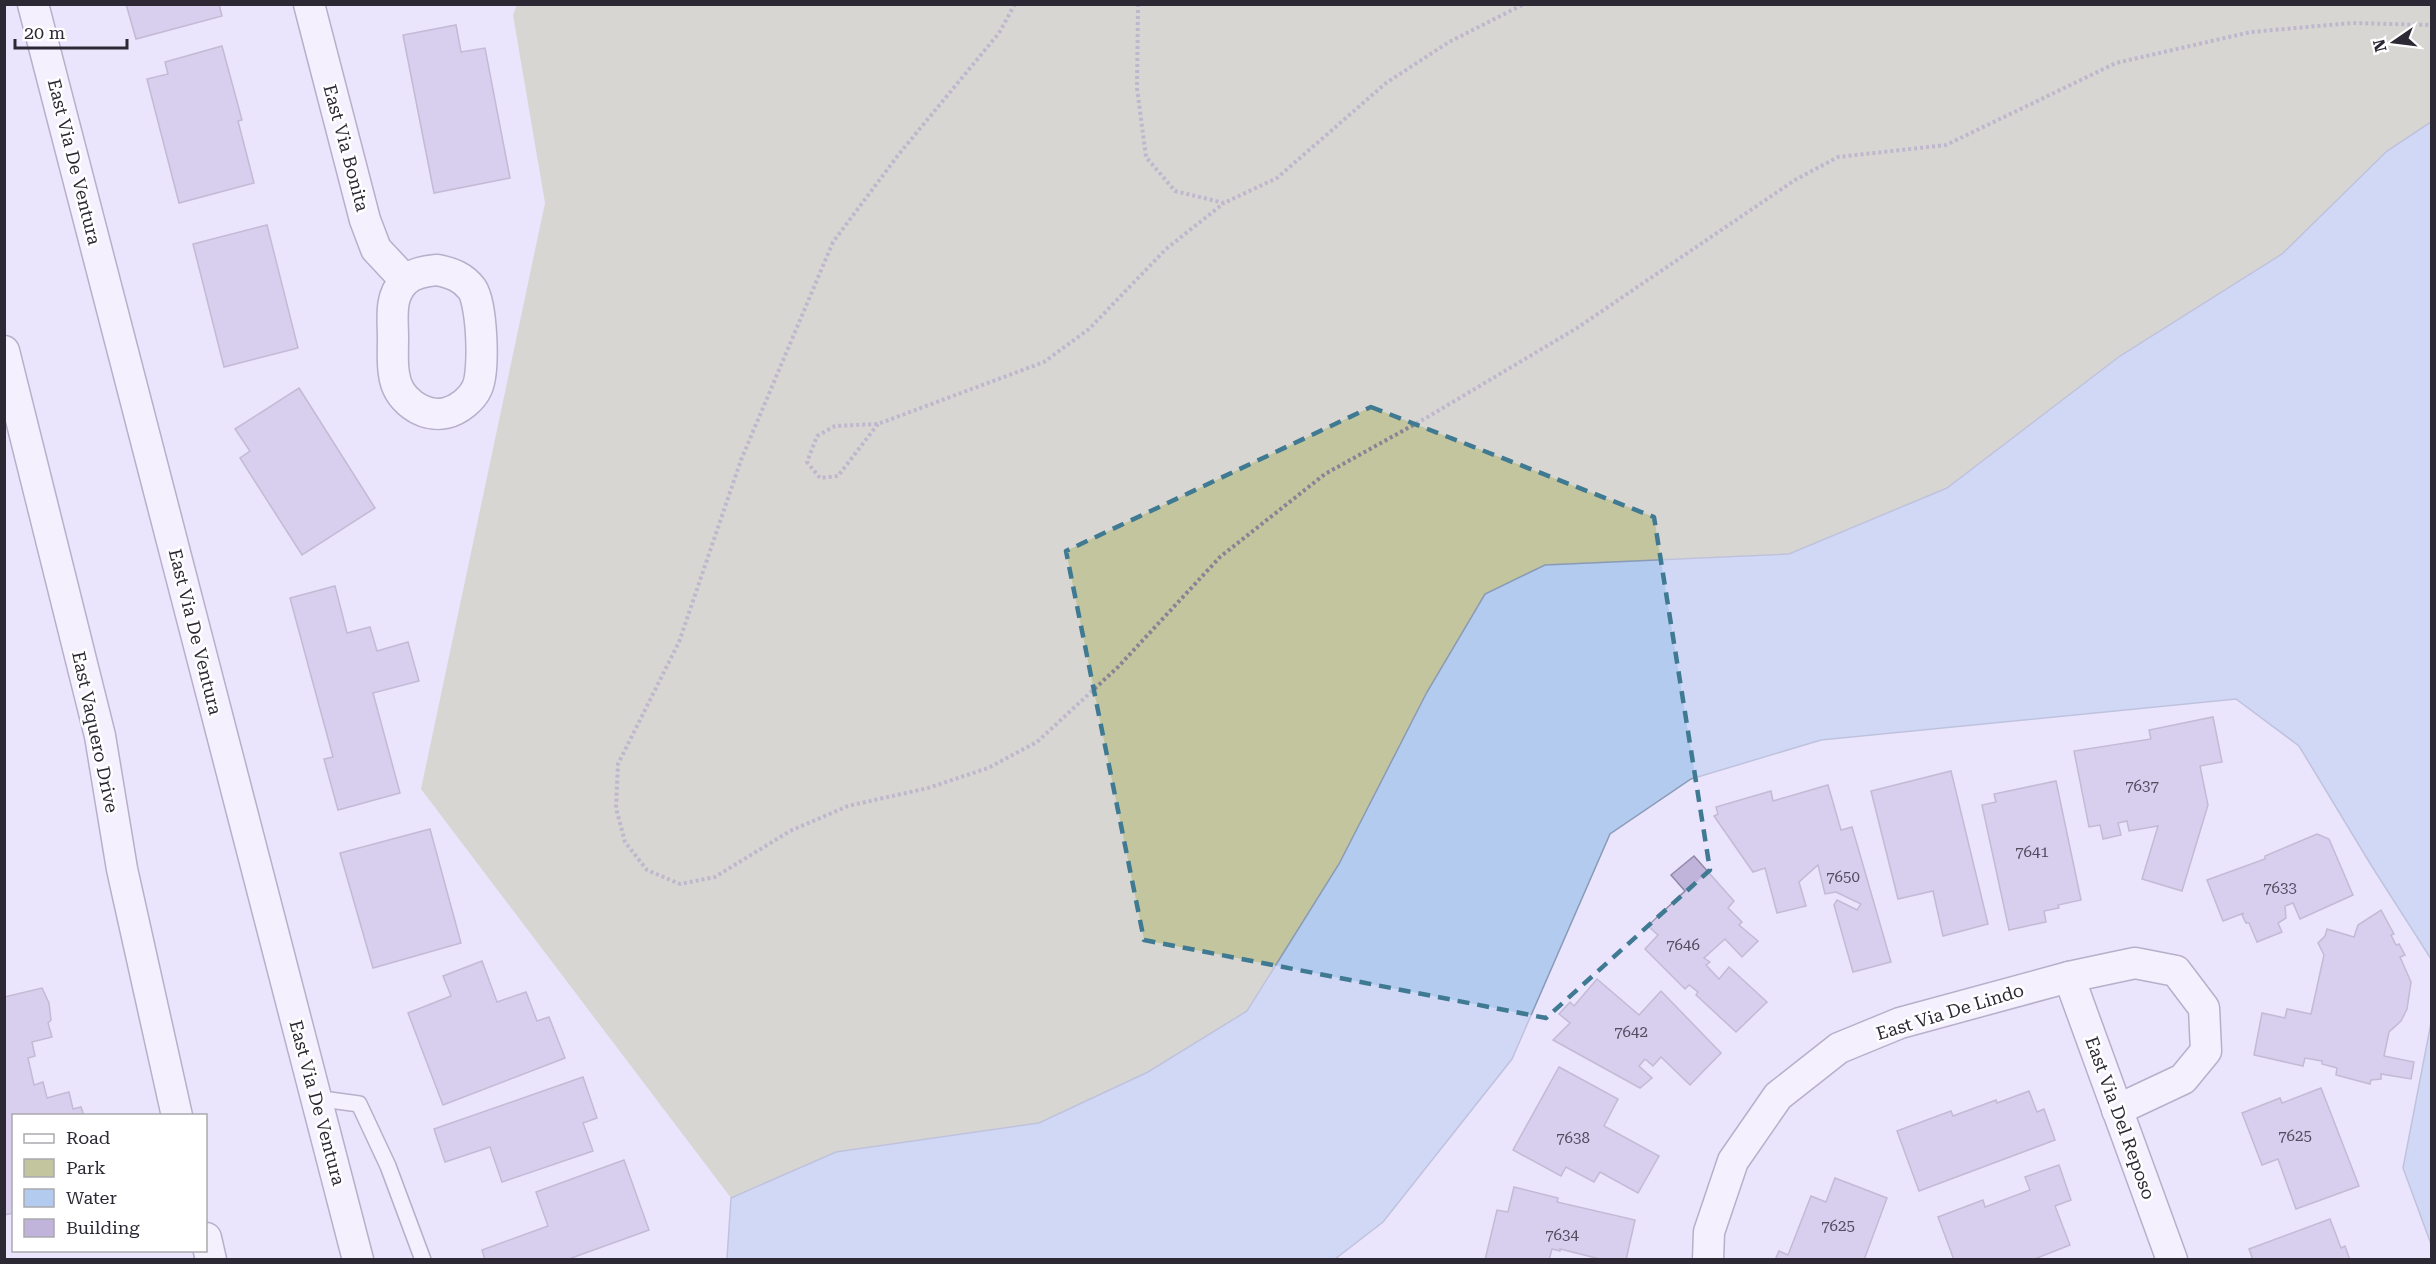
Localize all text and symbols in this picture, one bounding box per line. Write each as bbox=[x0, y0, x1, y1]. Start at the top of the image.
scale bar bbox=[15, 12, 128, 50]
north arrow bbox=[2364, 12, 2424, 72]
text: 20 m bbox=[24, 22, 65, 43]
text: N bbox=[2369, 37, 2391, 54]
street label: East Via De Ventura bbox=[44, 77, 105, 247]
street label: East Via Bonita bbox=[319, 82, 374, 214]
street label: East Via De Ventura bbox=[165, 547, 226, 717]
street label: East Vaquero Drive bbox=[68, 649, 123, 815]
house number: 7637 bbox=[2125, 777, 2159, 795]
house number: 7641 bbox=[2015, 843, 2049, 861]
house number: 7650 bbox=[1826, 868, 1860, 886]
house number: 7633 bbox=[2263, 879, 2297, 897]
house number: 7646 bbox=[1666, 936, 1700, 954]
street label: East Via De Lindo bbox=[1873, 979, 2026, 1044]
street label: East Via De Ventura bbox=[285, 1018, 350, 1188]
house number: 7642 bbox=[1614, 1023, 1648, 1041]
street label: East Via Del Reposo bbox=[2081, 1033, 2160, 1202]
legend bbox=[12, 1114, 207, 1252]
text: Road bbox=[66, 1127, 111, 1148]
house number: 7625 bbox=[2278, 1127, 2312, 1145]
house number: 7638 bbox=[1556, 1129, 1590, 1147]
text: Park bbox=[66, 1157, 106, 1178]
text: Water bbox=[66, 1187, 117, 1208]
text: Building bbox=[66, 1217, 140, 1238]
house number: 7625 bbox=[1821, 1217, 1855, 1235]
house number: 7634 bbox=[1545, 1226, 1579, 1244]

